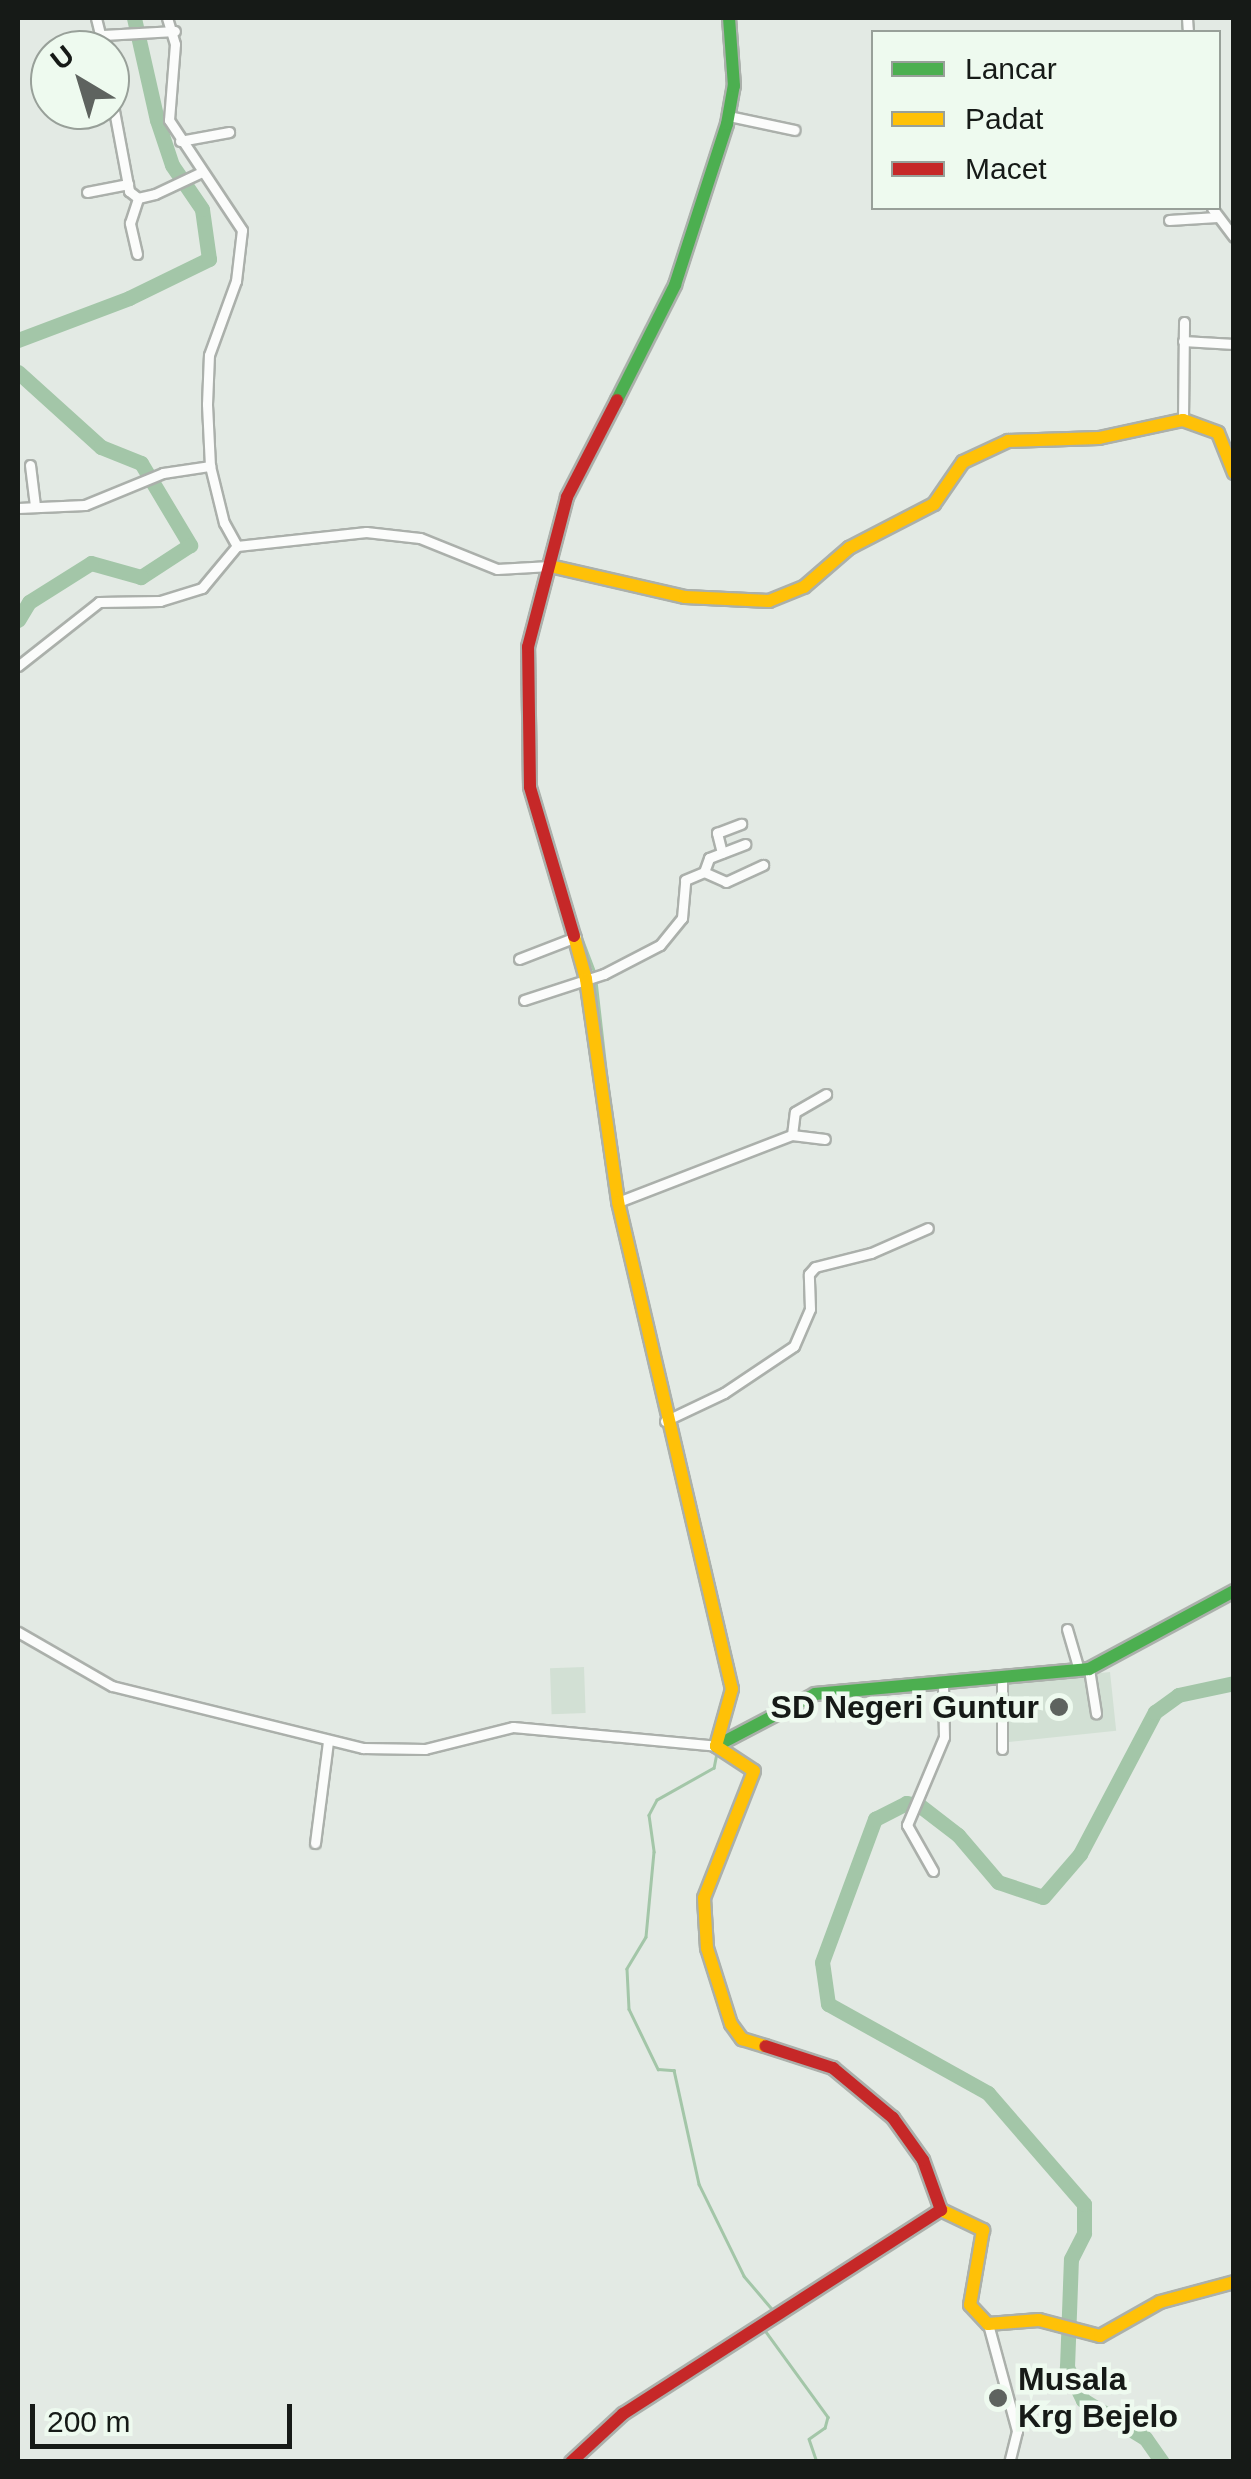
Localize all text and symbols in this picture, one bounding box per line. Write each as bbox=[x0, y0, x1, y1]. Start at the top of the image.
north arrow bbox=[30, 30, 130, 130]
legend bbox=[871, 30, 1221, 210]
text: U bbox=[45, 39, 80, 76]
text: Lancar bbox=[965, 52, 1057, 85]
text: Padat bbox=[965, 102, 1043, 135]
text: Macet bbox=[965, 152, 1047, 185]
place label: SD Negeri Guntur bbox=[771, 1688, 1039, 1726]
marker: SD Negeri Guntur bbox=[1048, 1696, 1070, 1718]
place label: Musala Krg Bejelo bbox=[1018, 2361, 1178, 2436]
scale bar bbox=[35, 2384, 298, 2446]
marker: Musala Krg Bejelo bbox=[987, 2387, 1009, 2409]
text: 200 m bbox=[47, 2405, 130, 2438]

